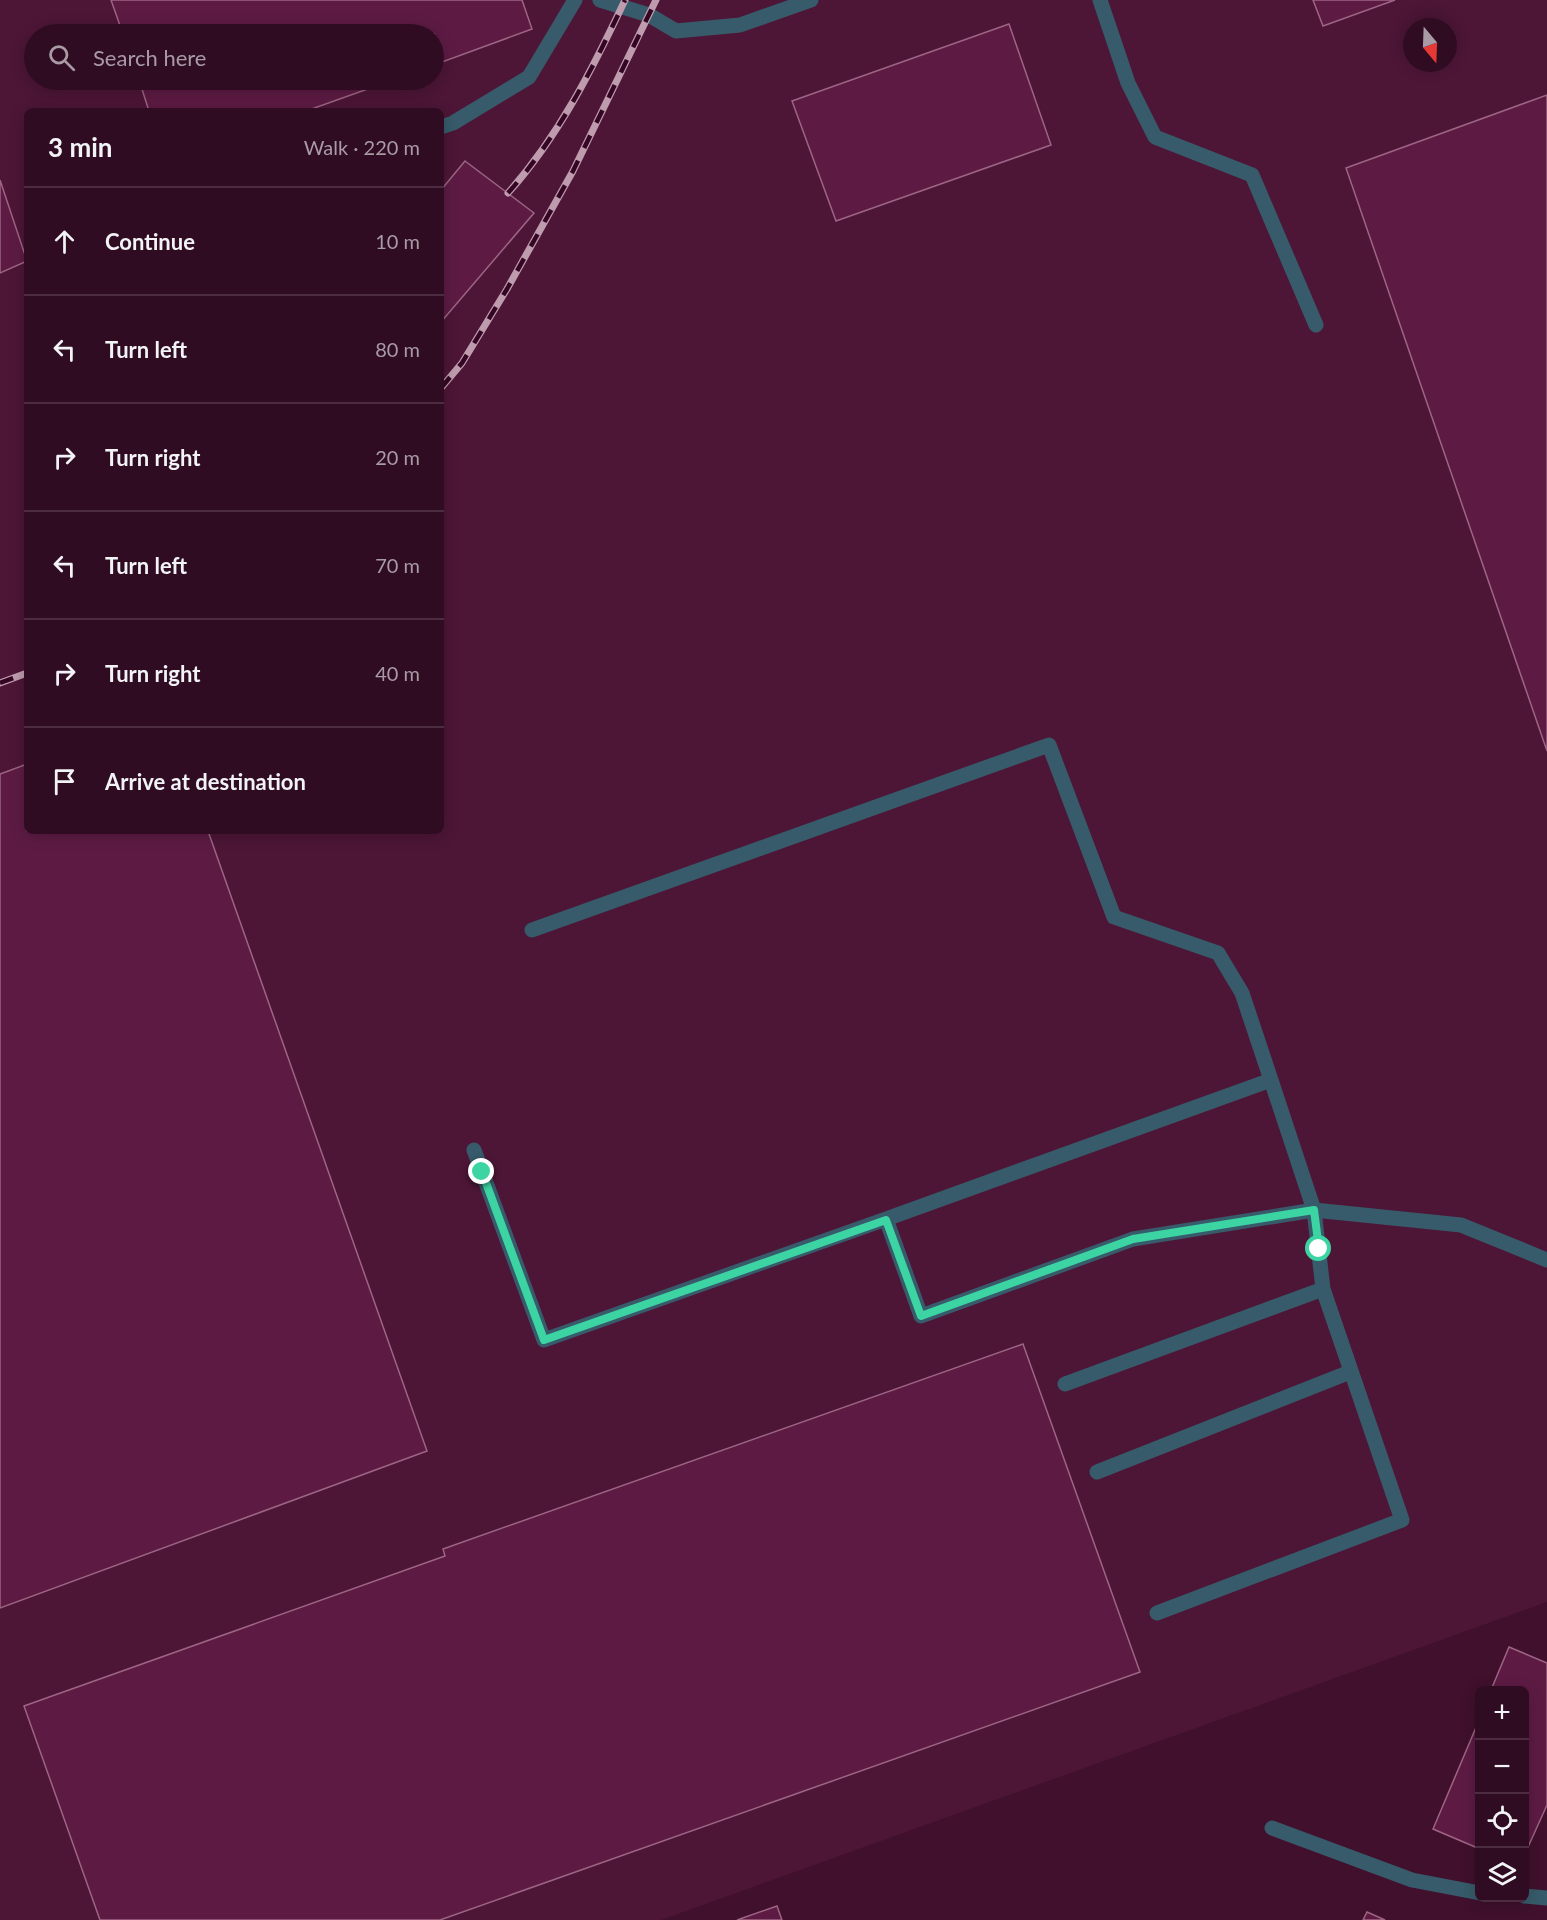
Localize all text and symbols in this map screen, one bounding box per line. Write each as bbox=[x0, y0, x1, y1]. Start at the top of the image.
north arrow bbox=[1403, 18, 1457, 72]
search box bbox=[24, 24, 444, 90]
icon: search bbox=[45, 41, 78, 74]
text: Search here bbox=[93, 44, 206, 71]
text: 3 min bbox=[48, 131, 112, 163]
text: Walk · 220 m bbox=[304, 135, 420, 159]
icon: ahead bbox=[48, 225, 81, 258]
text: Continue bbox=[105, 228, 195, 255]
text: 10 m bbox=[375, 229, 420, 253]
icon: left bbox=[48, 333, 81, 366]
text: Turn left bbox=[105, 336, 187, 363]
text: 80 m bbox=[375, 337, 420, 361]
icon: right bbox=[48, 441, 81, 474]
text: Turn right bbox=[105, 444, 200, 471]
text: 20 m bbox=[375, 445, 420, 469]
icon: left bbox=[48, 549, 81, 582]
text: Turn left bbox=[105, 552, 187, 579]
text: 70 m bbox=[375, 553, 420, 577]
icon: right bbox=[48, 657, 81, 690]
text: Turn right bbox=[105, 660, 200, 687]
text: 40 m bbox=[375, 661, 420, 685]
icon: arrive bbox=[48, 765, 81, 798]
text: Arrive at destination bbox=[105, 768, 306, 795]
route end bbox=[468, 1158, 494, 1184]
route start bbox=[1305, 1235, 1331, 1261]
map controls bbox=[1475, 1686, 1529, 1902]
button: + bbox=[1475, 1686, 1529, 1740]
button: − bbox=[1475, 1740, 1529, 1794]
button: locate bbox=[1475, 1794, 1529, 1848]
button: layers bbox=[1475, 1848, 1529, 1902]

